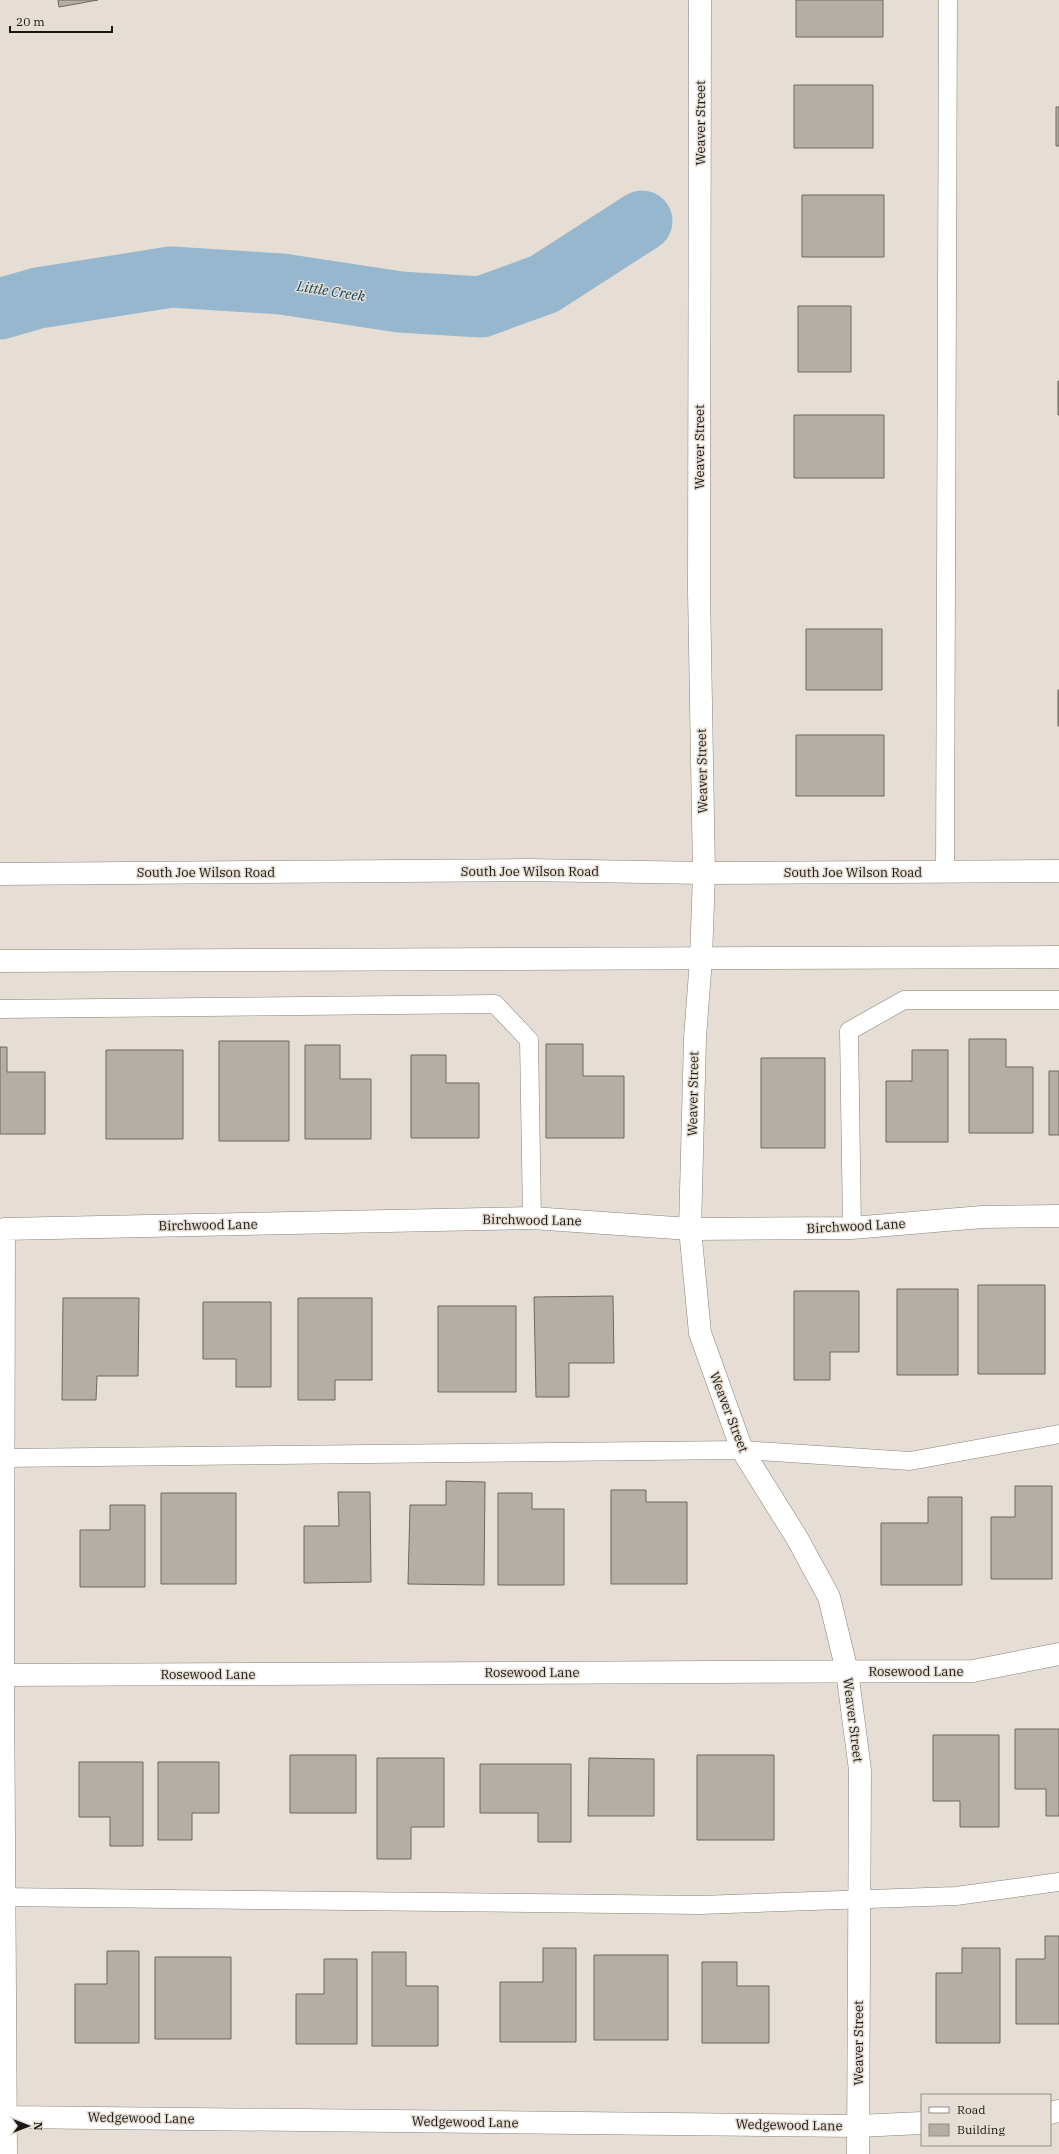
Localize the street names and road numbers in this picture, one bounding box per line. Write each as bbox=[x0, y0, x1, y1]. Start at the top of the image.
street label: Weaver Street bbox=[692, 80, 709, 166]
street label: Weaver Street bbox=[691, 404, 708, 490]
street label: Weaver Street bbox=[693, 728, 711, 814]
street label: South Joe Wilson Road bbox=[461, 863, 599, 880]
street label: South Joe Wilson Road bbox=[137, 864, 275, 881]
street label: South Joe Wilson Road bbox=[784, 864, 922, 881]
street label: Weaver Street bbox=[684, 1051, 702, 1137]
street label: Birchwood Lane bbox=[482, 1211, 582, 1229]
street label: Birchwood Lane bbox=[806, 1215, 906, 1237]
street label: Birchwood Lane bbox=[158, 1216, 258, 1234]
street label: Weaver Street bbox=[706, 1369, 752, 1455]
street label: Rosewood Lane bbox=[868, 1663, 964, 1680]
street label: Rosewood Lane bbox=[484, 1664, 580, 1681]
street label: Rosewood Lane bbox=[160, 1666, 256, 1683]
street label: Weaver Street bbox=[839, 1677, 867, 1764]
street label: Weaver Street bbox=[850, 2000, 867, 2086]
street label: Wedgewood Lane bbox=[87, 2109, 195, 2127]
street label: Wedgewood Lane bbox=[411, 2113, 519, 2131]
street label: Wedgewood Lane bbox=[735, 2116, 843, 2134]

